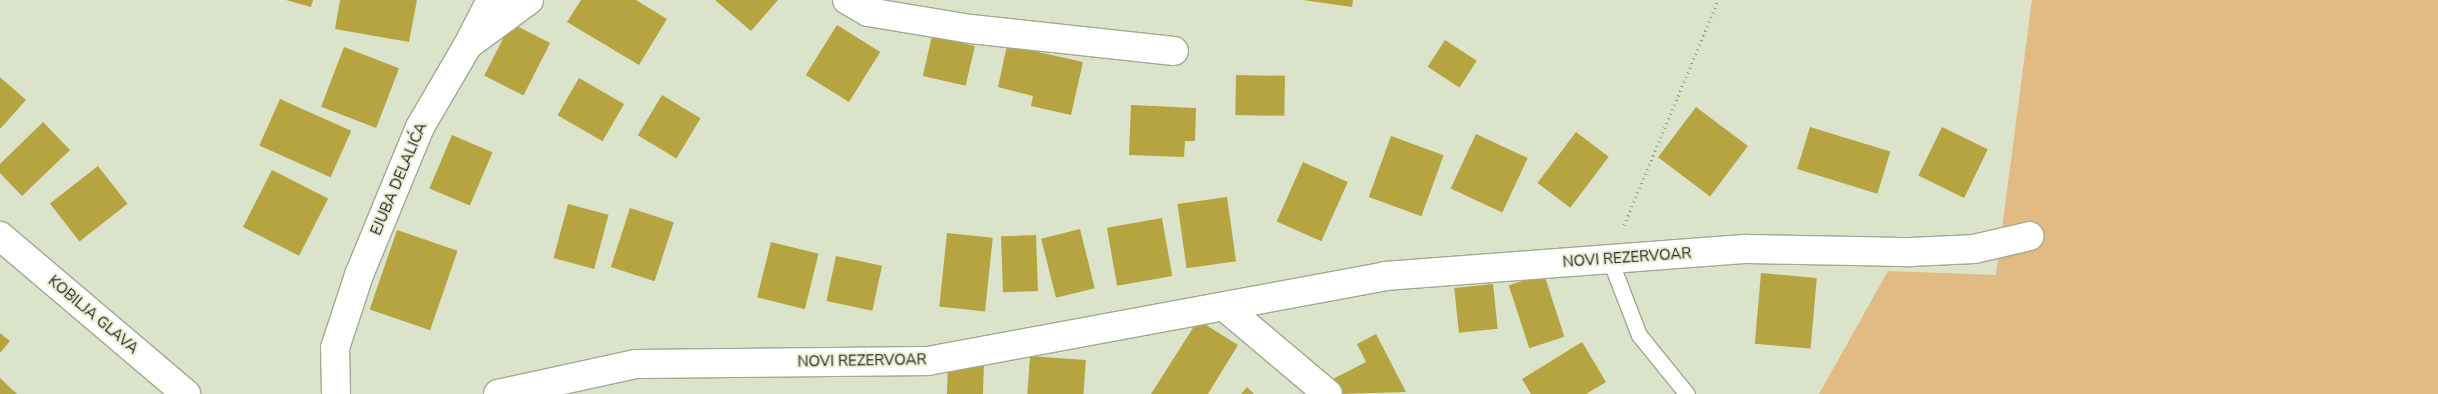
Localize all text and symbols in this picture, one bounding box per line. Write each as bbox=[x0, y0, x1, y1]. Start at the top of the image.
street label: EJUBA DELALIĆA bbox=[367, 120, 431, 238]
street label: NOVI REZERVOAR bbox=[1562, 245, 1692, 271]
street label: KOBILJA GLAVA bbox=[44, 272, 142, 358]
street label: NOVI REZERVOAR bbox=[797, 351, 927, 371]

